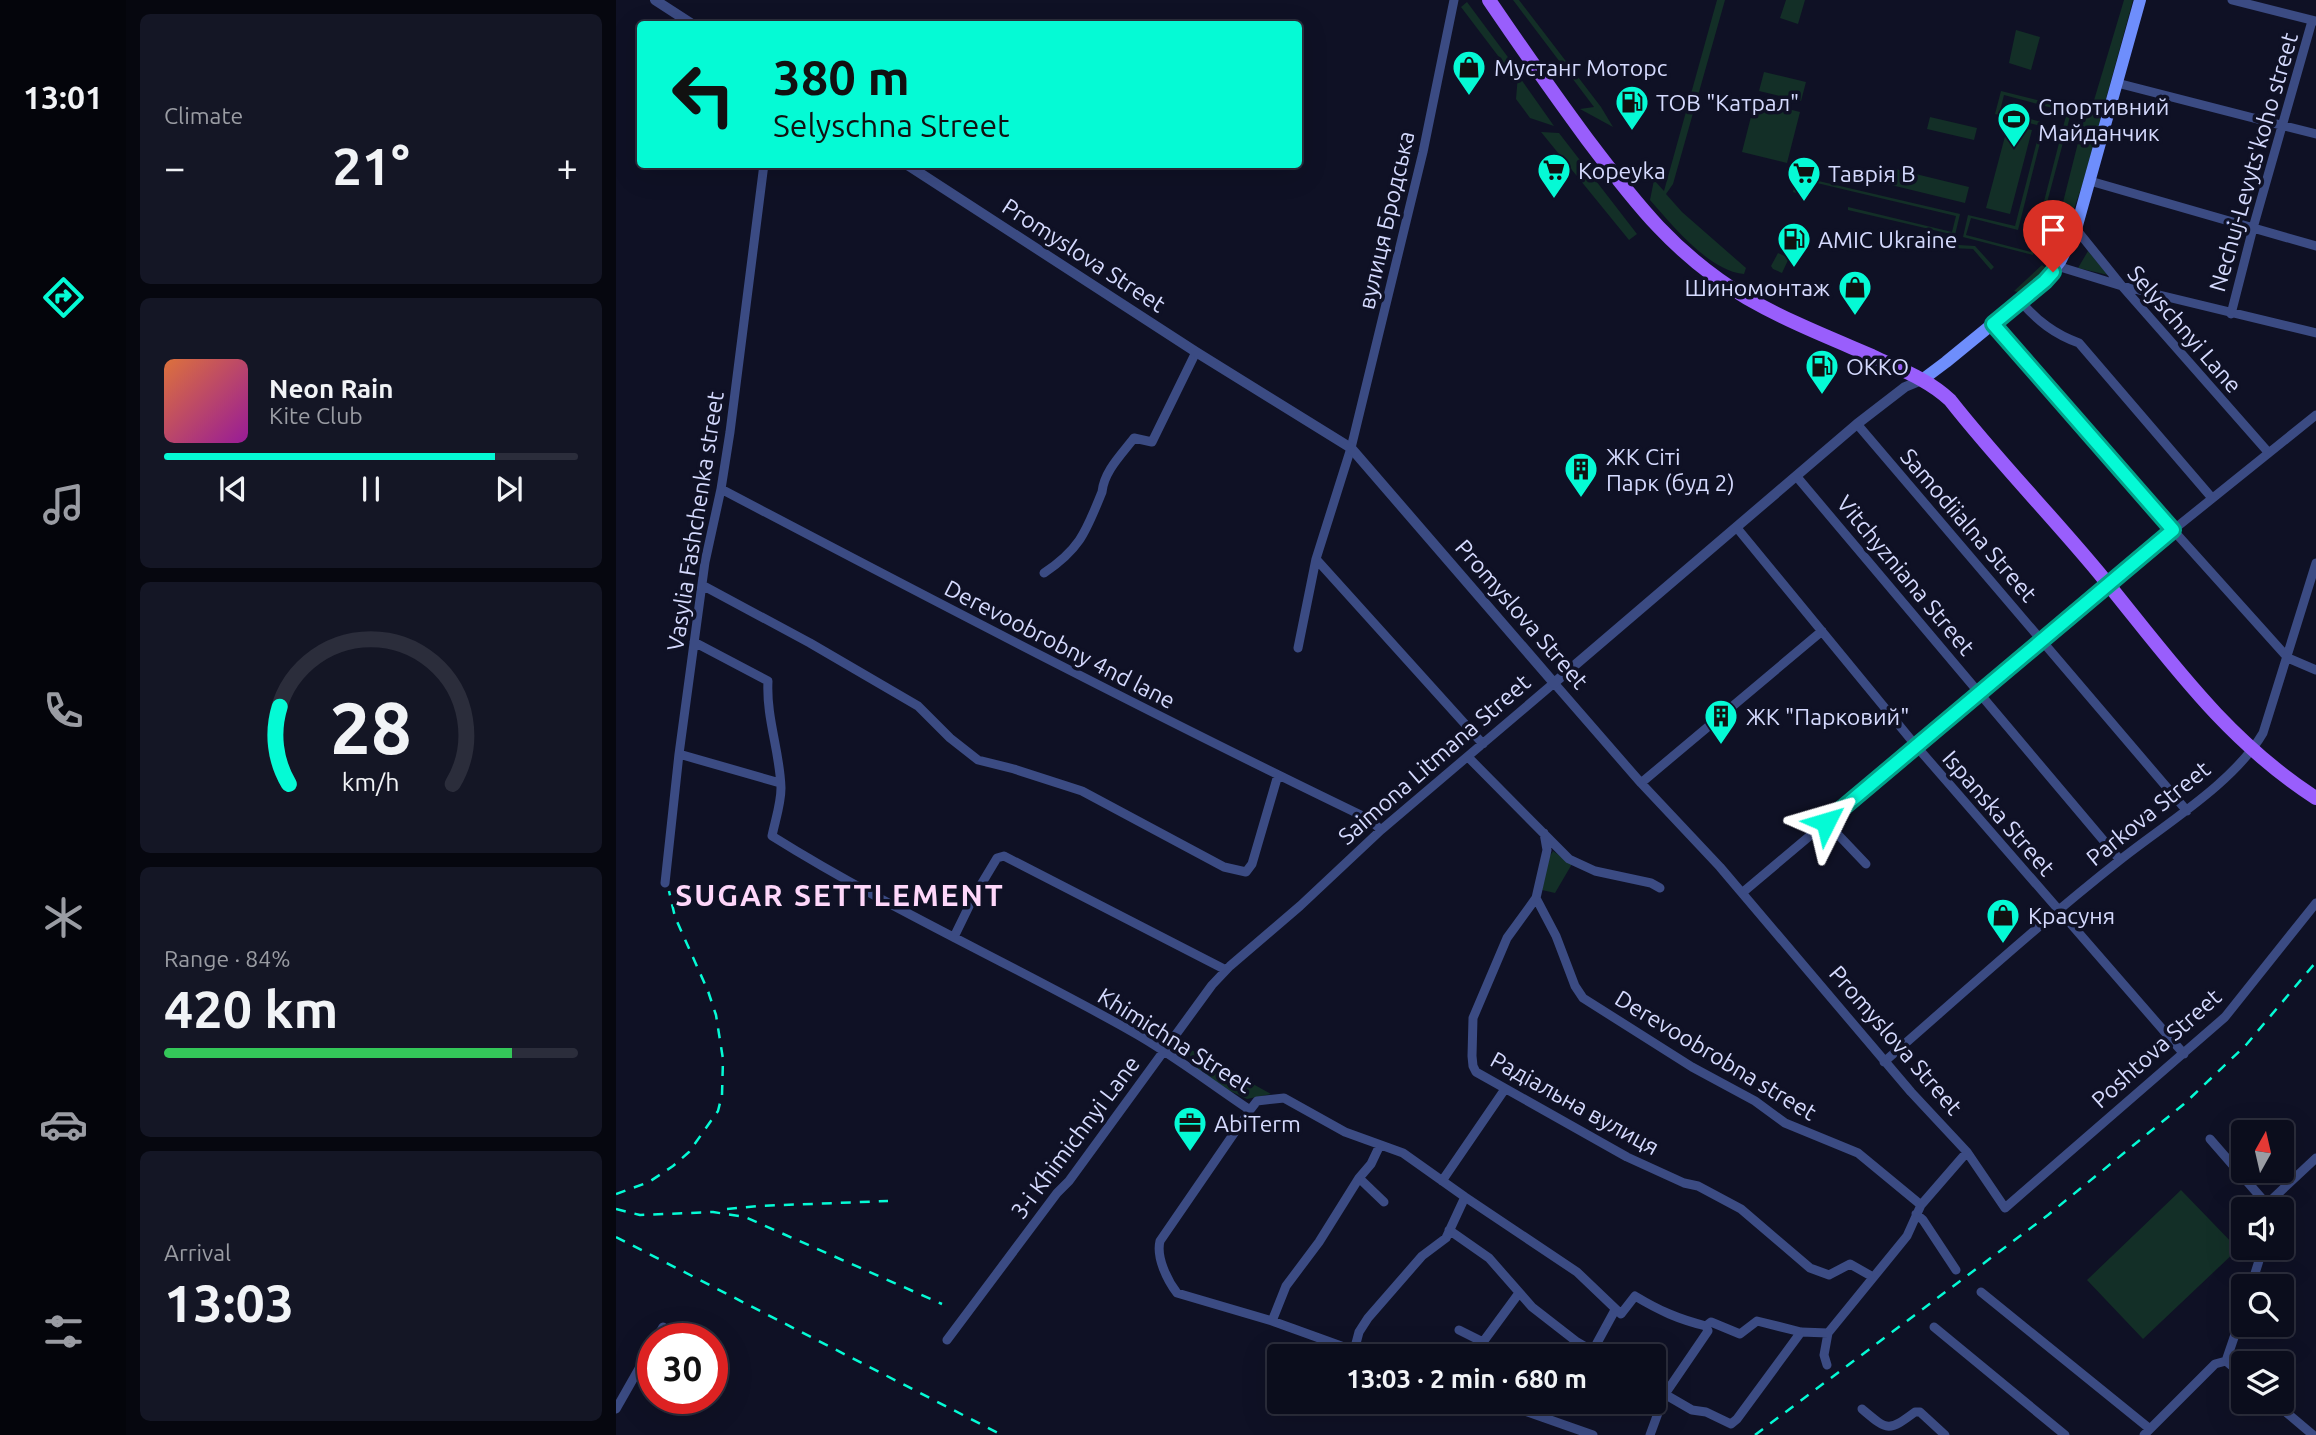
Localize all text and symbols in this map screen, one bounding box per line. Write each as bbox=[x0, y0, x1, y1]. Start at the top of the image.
street label: Nechuj-Levyts'koho street bbox=[2204, 30, 2302, 294]
shop icon: Мустанг Моторс bbox=[1450, 48, 1488, 97]
icon: left bbox=[658, 49, 749, 140]
text: 380 m bbox=[773, 49, 910, 104]
place label: Мустанг Моторс bbox=[1494, 55, 1668, 80]
text: 13:01 bbox=[23, 79, 103, 115]
fuel station icon: ТОВ "Катрал" bbox=[1613, 83, 1651, 132]
place label: ТОВ "Катрал" bbox=[1656, 90, 1799, 115]
place label: Спортивний Майданчик bbox=[2038, 94, 2169, 145]
sports icon: Спортивний Майданчик bbox=[1995, 100, 2033, 149]
text: Climate bbox=[164, 103, 243, 128]
text: Selyschna Street bbox=[773, 107, 1010, 143]
street label: вулиця Бродська bbox=[1353, 128, 1419, 312]
text: 21° bbox=[332, 137, 410, 195]
text: − bbox=[164, 146, 185, 188]
text: + bbox=[557, 146, 578, 188]
supermarket icon: Kopeyka bbox=[1535, 151, 1573, 200]
supermarket icon: Таврія В bbox=[1785, 154, 1823, 203]
place label: Kopeyka bbox=[1578, 158, 1666, 183]
place label: Таврія В bbox=[1828, 161, 1916, 186]
street label: Promyslova Street bbox=[998, 193, 1170, 317]
pin bbox=[2023, 200, 2083, 272]
icon: arrive bbox=[2034, 211, 2072, 249]
fuel station icon: AMIC Ukraine bbox=[1775, 220, 1813, 269]
place label: AMIC Ukraine bbox=[1818, 227, 1957, 252]
street label: Selyschnyi Lane bbox=[2123, 260, 2247, 398]
shop icon: Шиномонтаж bbox=[1836, 268, 1874, 317]
icon: directions bbox=[39, 273, 88, 322]
place label: Шиномонтаж bbox=[1684, 275, 1830, 300]
fuel station icon: OKKO bbox=[1803, 347, 1841, 396]
place label: OKKO bbox=[1846, 354, 1909, 379]
text: Neon Rain bbox=[269, 374, 394, 403]
street label: Vasylia Fashchenka street bbox=[662, 389, 728, 653]
text: Kite Club bbox=[269, 403, 363, 428]
place label: ЖК Сіті Парк (буд 2) bbox=[1606, 444, 1735, 496]
street label: Samodiialna Street bbox=[1896, 444, 2042, 606]
building icon: ЖК Сіті Парк (буд 2) bbox=[1562, 450, 1600, 499]
icon: previous bbox=[214, 470, 252, 508]
icon: pause bbox=[352, 470, 390, 508]
icon: next bbox=[490, 470, 528, 508]
icon: music bbox=[39, 480, 88, 529]
street label: Vitchyzniana Street bbox=[1832, 490, 1980, 660]
street label: Promyslova Street bbox=[1451, 535, 1593, 693]
street label: Derevoobrobny 4nd lane bbox=[941, 575, 1179, 713]
street label: Saimona Litmana Street bbox=[1333, 669, 1535, 849]
icon: phone bbox=[39, 686, 88, 735]
text: 28 bbox=[330, 686, 412, 768]
building icon: ЖК "Парковий" bbox=[1702, 697, 1740, 746]
place label: ЖК "Парковий" bbox=[1746, 704, 1909, 729]
street label: Ispanska Street bbox=[1938, 745, 2060, 881]
street label: Parkova Street bbox=[2081, 756, 2215, 870]
text: km/h bbox=[342, 767, 400, 795]
position arrow bbox=[1789, 785, 1863, 859]
district label: SUGAR SETTLEMENT bbox=[675, 878, 1005, 912]
icon: climate bbox=[39, 893, 88, 942]
shop icon: Красуня bbox=[1984, 896, 2022, 945]
place label: Красуня bbox=[2028, 903, 2115, 928]
text: Range · 84% bbox=[164, 946, 291, 971]
street label: Promyslova Street bbox=[1825, 961, 1967, 1119]
text: 420 km bbox=[164, 980, 338, 1038]
street label: Khimichna Street bbox=[1094, 983, 1256, 1097]
street label: Poshtova Street bbox=[2086, 984, 2226, 1112]
street label: Derevoobrobna street bbox=[1611, 985, 1821, 1125]
street label: Радіальна вулиця bbox=[1487, 1046, 1663, 1160]
street label: 3-i Khimichnyi Lane bbox=[1006, 1051, 1144, 1223]
icon: car bbox=[39, 1100, 88, 1149]
office icon: AbiTerm bbox=[1171, 1104, 1209, 1153]
place label: AbiTerm bbox=[1214, 1111, 1301, 1136]
north arrow bbox=[2231, 1120, 2294, 1183]
map controls bbox=[2231, 1120, 2294, 1414]
button: sound bbox=[2231, 1197, 2294, 1260]
text: Arrival bbox=[164, 1240, 231, 1265]
text: 13:03 bbox=[164, 1274, 294, 1332]
button: search bbox=[2231, 1274, 2294, 1337]
icon: filters bbox=[39, 1307, 88, 1356]
speed limit sign: 30 bbox=[637, 1323, 728, 1414]
button: layers bbox=[2231, 1351, 2294, 1414]
text: 13:03 · 2 min · 680 m bbox=[1346, 1364, 1587, 1393]

